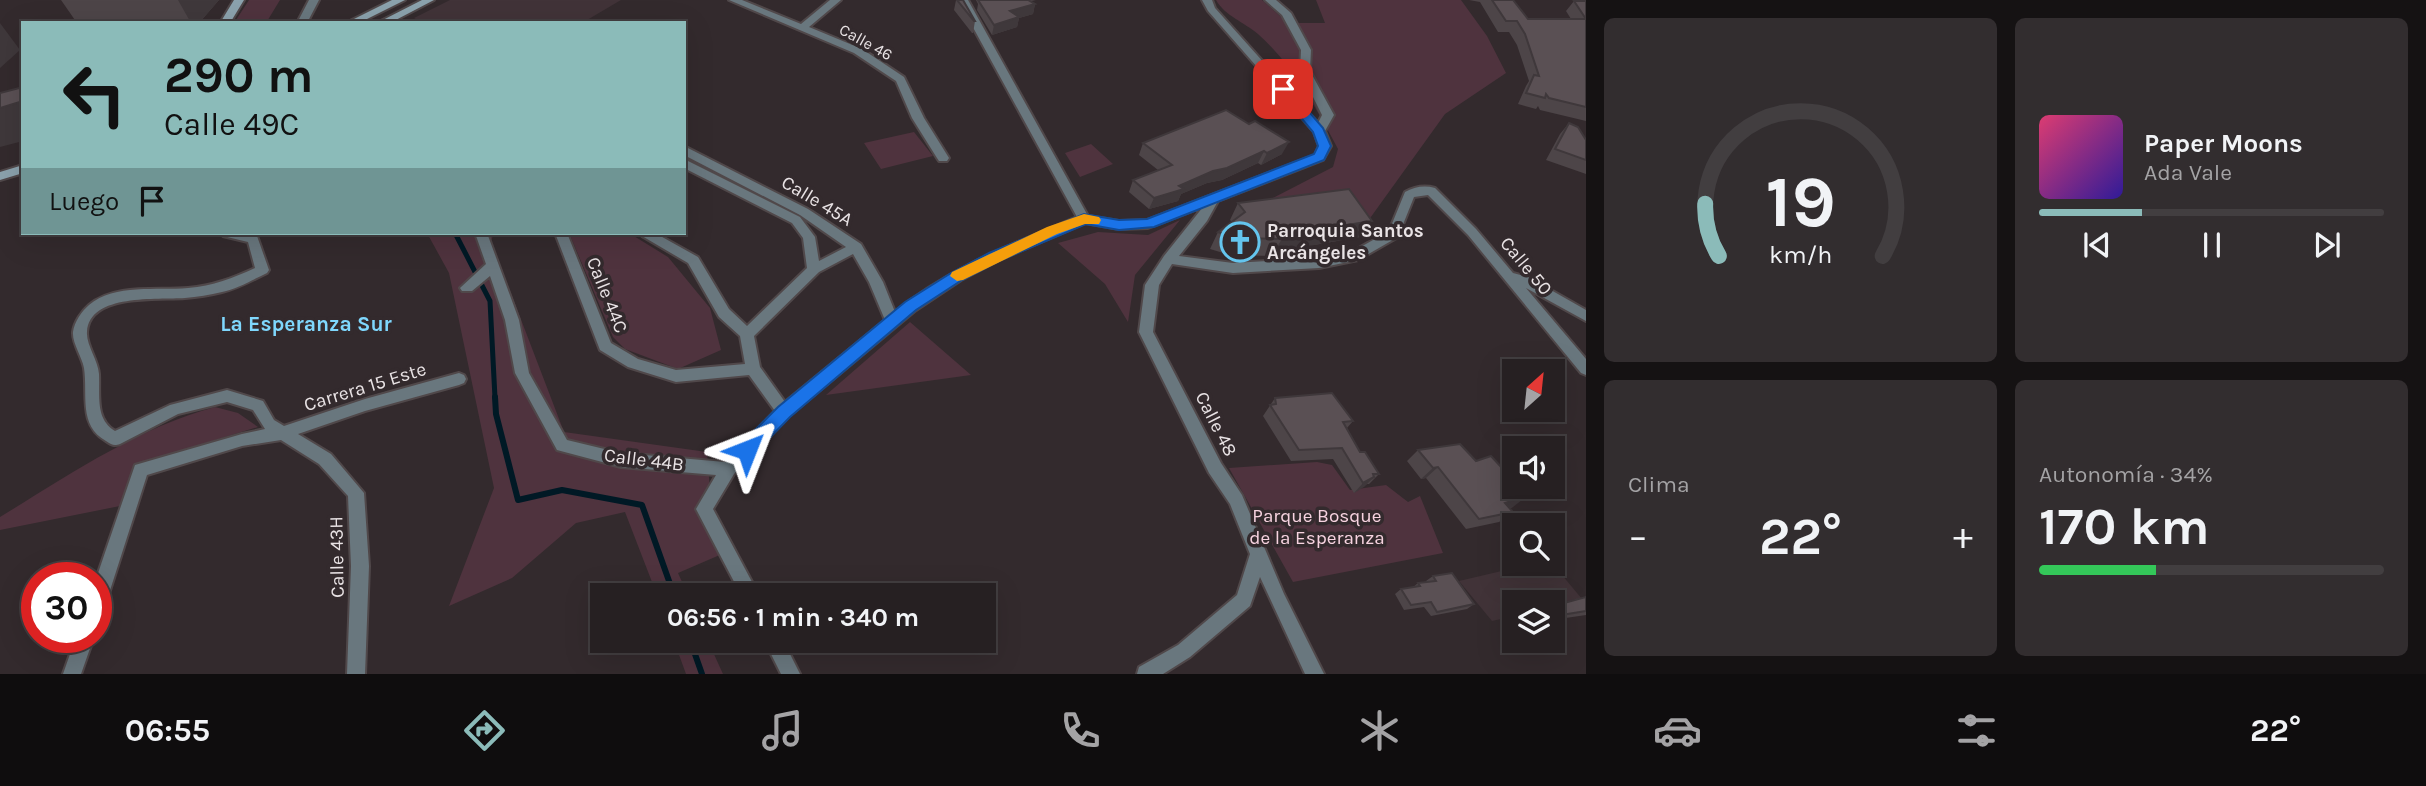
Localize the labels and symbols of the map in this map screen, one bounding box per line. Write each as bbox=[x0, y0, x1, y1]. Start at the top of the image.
street label: Calle 46 bbox=[836, 20, 896, 64]
pin bbox=[1253, 59, 1313, 119]
street label: Calle 45A bbox=[777, 171, 857, 231]
place label: Parroquia Santos Arcángeles bbox=[1267, 220, 1424, 264]
church icon: Parroquia Santos Arcángeles bbox=[1219, 221, 1261, 263]
street label: Calle 50 bbox=[1495, 232, 1557, 300]
street label: Calle 44C bbox=[582, 254, 632, 336]
district label: La Esperanza Sur bbox=[220, 312, 393, 336]
street label: Carrera 15 Este bbox=[301, 358, 429, 416]
north arrow bbox=[1502, 359, 1564, 422]
street label: Calle 48 bbox=[1190, 388, 1242, 460]
position arrow bbox=[710, 413, 784, 487]
street label: Calle 44B bbox=[603, 444, 685, 476]
park label: Parque Bosque de la Esperanza bbox=[1249, 505, 1385, 549]
street label: Calle 43H bbox=[325, 516, 349, 598]
speed limit sign: 30 bbox=[21, 562, 112, 653]

